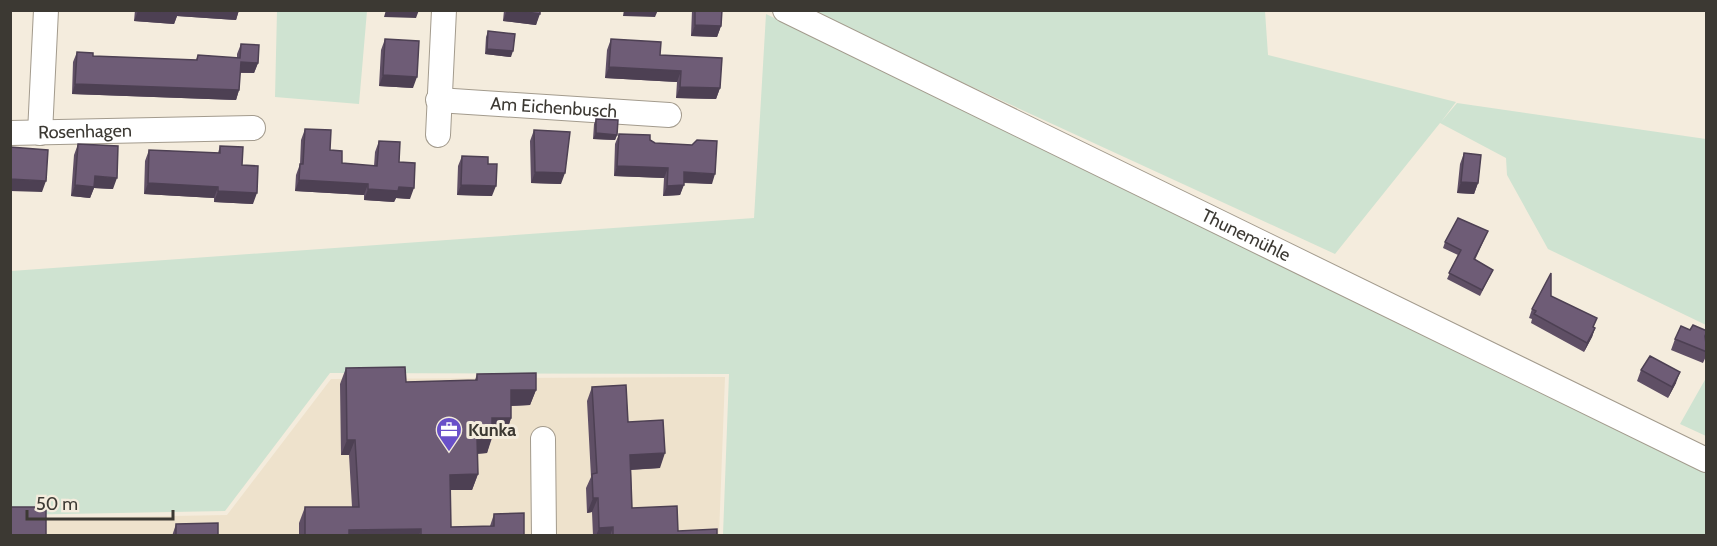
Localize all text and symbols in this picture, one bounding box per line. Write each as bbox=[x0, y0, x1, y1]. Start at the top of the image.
street label: Am Eichenbusch bbox=[490, 92, 618, 123]
street label: Rosenhagen bbox=[38, 119, 132, 143]
street label: Thunemühle bbox=[1198, 204, 1294, 266]
office icon: Kunka bbox=[434, 415, 464, 453]
place label: Kunka bbox=[468, 419, 516, 441]
scale bar bbox=[27, 483, 172, 521]
text: 50 m bbox=[36, 493, 78, 515]

